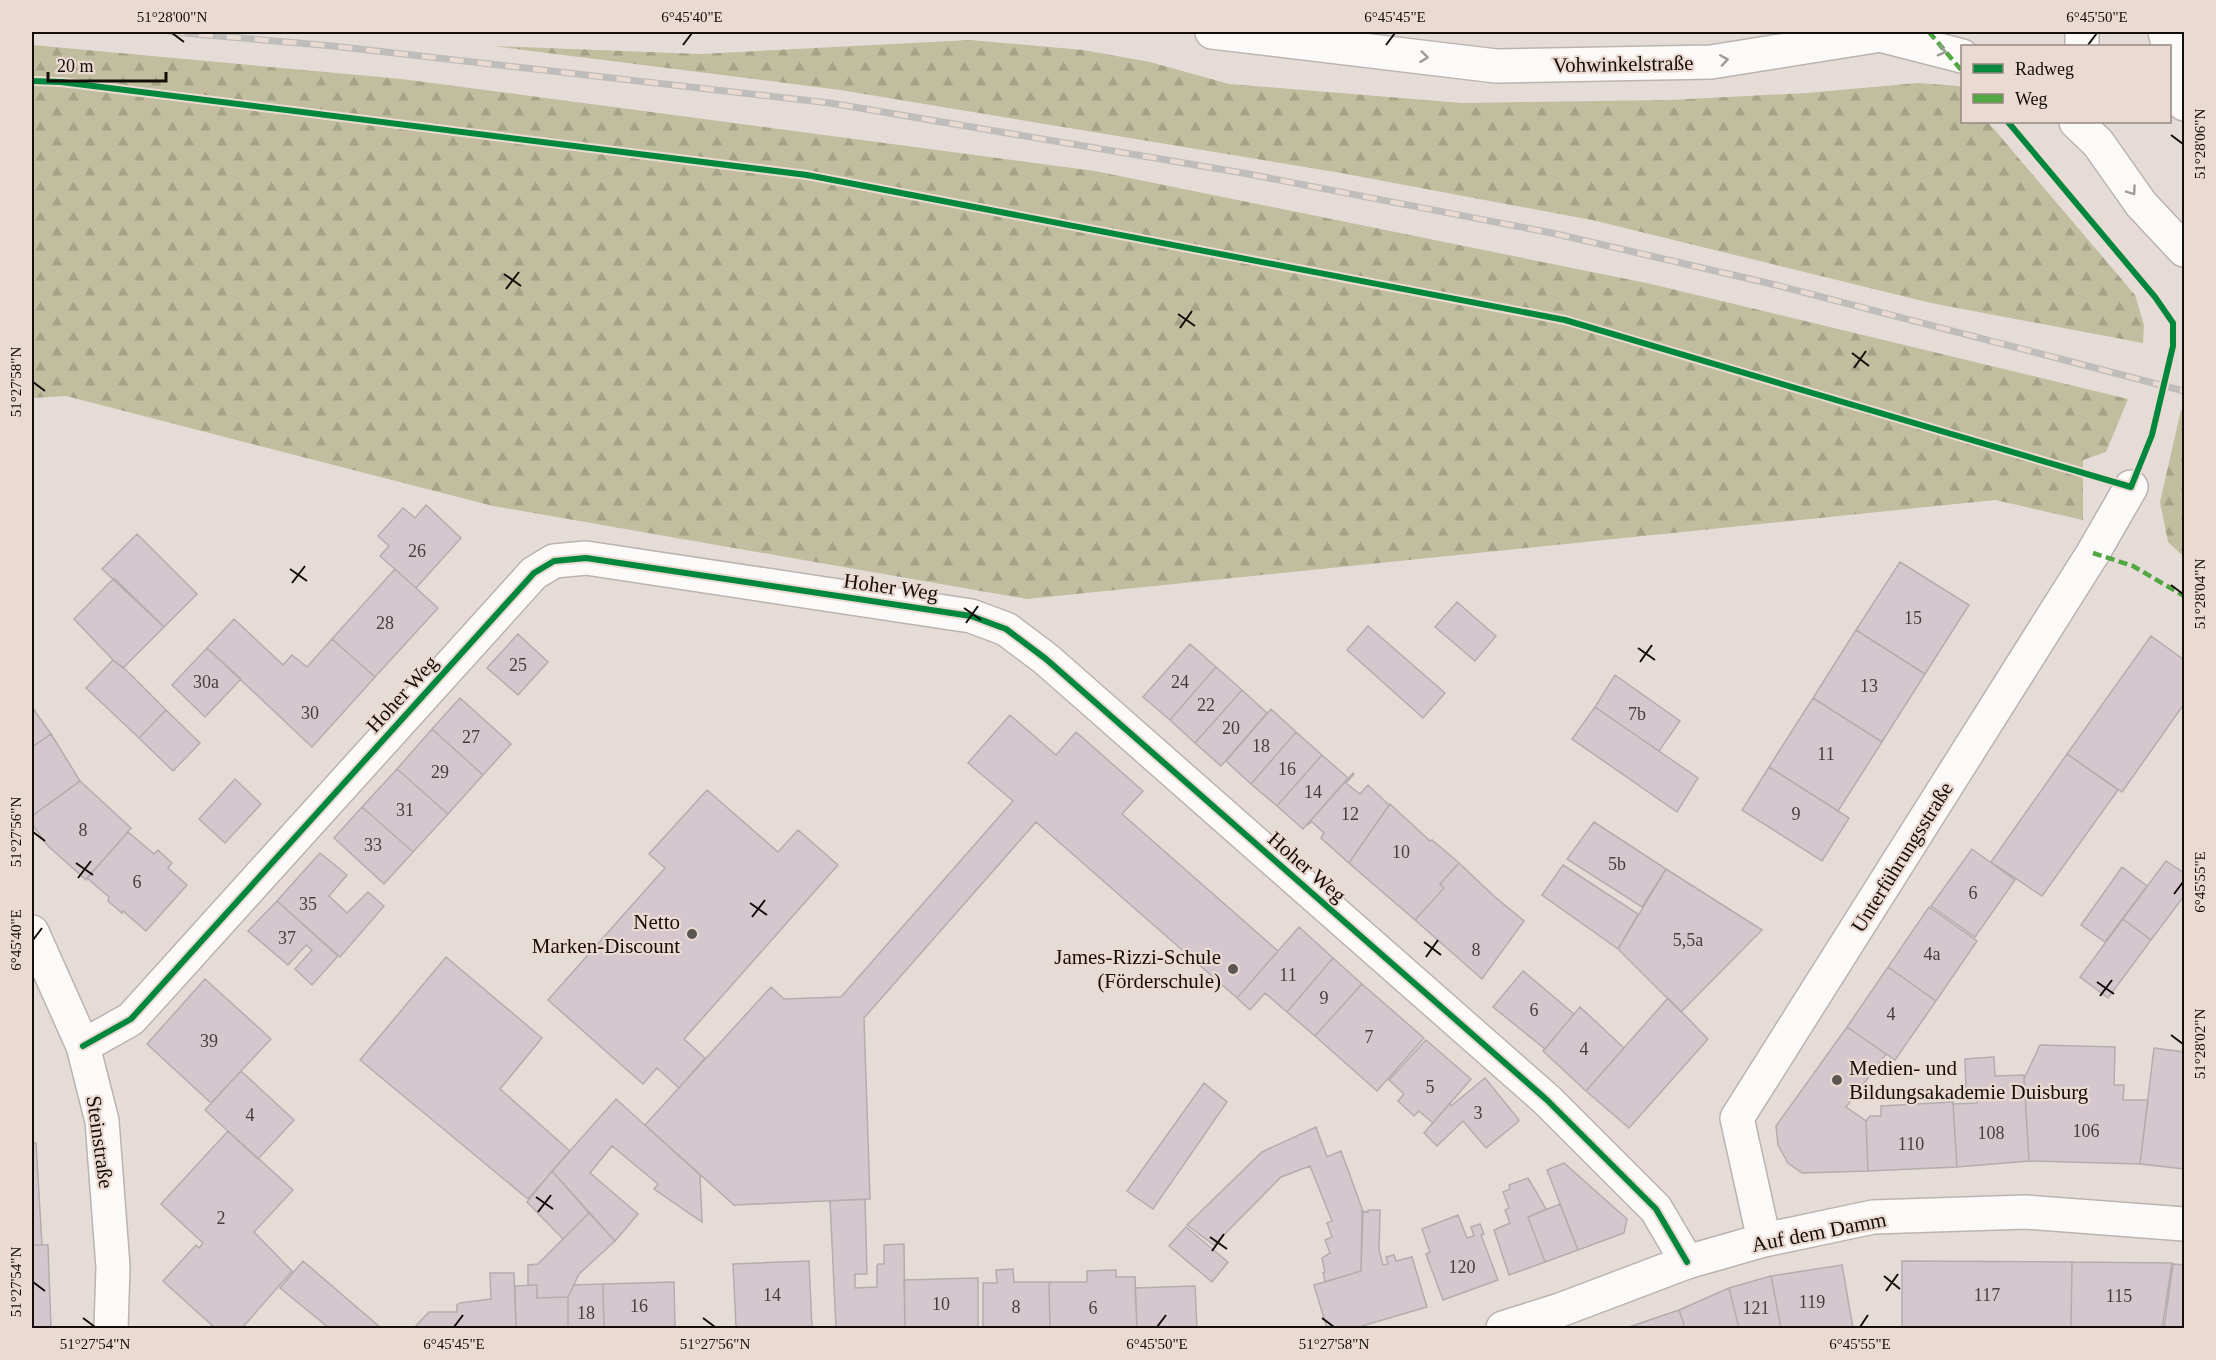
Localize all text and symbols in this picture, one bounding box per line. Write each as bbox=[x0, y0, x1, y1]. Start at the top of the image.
text: 51°28'00"N bbox=[137, 9, 207, 25]
text: 6°45'40"E bbox=[661, 9, 723, 25]
text: 6°45'45"E bbox=[1364, 9, 1426, 25]
text: 6°45'50"E bbox=[2066, 9, 2128, 25]
one-way arrow bbox=[1936, 43, 1946, 56]
scale bar bbox=[48, 45, 166, 83]
legend bbox=[1961, 45, 2171, 123]
one-way arrow bbox=[1420, 50, 1429, 63]
street label: Vohwinkelstraße bbox=[1552, 51, 1694, 77]
one-way arrow bbox=[1719, 54, 1728, 66]
text: 20 m bbox=[57, 56, 94, 76]
text: Radweg bbox=[2015, 59, 2074, 79]
text: Weg bbox=[2015, 89, 2048, 109]
text: 51°28'06"N bbox=[2192, 109, 2208, 179]
one-way arrow bbox=[2125, 184, 2136, 195]
text: 51°27'58"N bbox=[8, 347, 24, 417]
house number: 26 bbox=[408, 541, 426, 561]
text: 51°28'04"N bbox=[2192, 559, 2208, 629]
street label: Hoher Weg bbox=[842, 568, 940, 606]
house number: 15 bbox=[1904, 608, 1922, 628]
house number: 28 bbox=[376, 613, 394, 633]
street label: Hoher Weg bbox=[361, 650, 443, 737]
house number: 25 bbox=[509, 655, 527, 675]
house number: 30a bbox=[193, 672, 219, 692]
house number: 24 bbox=[1171, 672, 1189, 692]
house number: 13 bbox=[1860, 676, 1878, 696]
house number: 22 bbox=[1197, 695, 1215, 715]
house number: 30 bbox=[301, 703, 319, 723]
house number: 7b bbox=[1628, 704, 1646, 724]
house number: 20 bbox=[1222, 718, 1240, 738]
house number: 27 bbox=[462, 727, 480, 747]
house number: 18 bbox=[1252, 736, 1270, 756]
house number: 11 bbox=[1817, 744, 1835, 764]
house number: 16 bbox=[1278, 759, 1296, 779]
house number: 29 bbox=[431, 762, 449, 782]
street label: Unterführungsstraße bbox=[1846, 777, 1958, 937]
house number: 14 bbox=[1304, 782, 1322, 802]
text: 51°27'56"N bbox=[8, 797, 24, 867]
house number: 31 bbox=[396, 800, 414, 820]
house number: 12 bbox=[1341, 804, 1359, 824]
house number: 9 bbox=[1792, 804, 1801, 824]
house number: 8 bbox=[79, 820, 88, 840]
street label: Hoher Weg bbox=[1263, 827, 1351, 908]
house number: 33 bbox=[364, 835, 382, 855]
house number: 10 bbox=[1392, 842, 1410, 862]
text: 6°45'55"E bbox=[2192, 851, 2208, 913]
house number: 5b bbox=[1608, 854, 1626, 874]
house number: 6 bbox=[133, 872, 142, 892]
house number: 6 bbox=[1969, 883, 1978, 903]
house number: 35 bbox=[299, 894, 317, 914]
text: 6°45'40"E bbox=[8, 909, 24, 971]
place label: Netto Marken-Discount bbox=[532, 910, 680, 958]
marker: Netto Marken-Discount bbox=[685, 927, 699, 941]
house number: 37 bbox=[278, 928, 296, 948]
house number: 5,5a bbox=[1673, 930, 1703, 950]
house number: 8 bbox=[1472, 940, 1481, 960]
house number: 4a bbox=[1924, 944, 1941, 964]
place label: James-Rizzi-Schule (Förderschule) bbox=[1054, 945, 1221, 993]
marker: James-Rizzi-Schule (Förderschule) bbox=[1226, 962, 1240, 976]
house number: 11 bbox=[1279, 965, 1297, 985]
house number: 9 bbox=[1320, 988, 1329, 1008]
house number: 6 bbox=[1530, 1000, 1539, 1020]
house number: 4 bbox=[1887, 1004, 1896, 1024]
text: 51°28'02"N bbox=[2192, 1009, 2208, 1079]
house number: 7 bbox=[1365, 1027, 1374, 1047]
house number: 39 bbox=[200, 1031, 218, 1051]
house number: 4 bbox=[1580, 1039, 1589, 1059]
place label: Medien- und Bildungsakademie Duisburg bbox=[1849, 1056, 2089, 1104]
marker: Medien- und Bildungsakademie Duisburg bbox=[1830, 1073, 1844, 1087]
house number: 5 bbox=[1426, 1077, 1435, 1097]
street label: Steinstraße bbox=[82, 1094, 118, 1190]
house number: 3 bbox=[1474, 1103, 1483, 1123]
house number: 4 bbox=[246, 1105, 255, 1125]
house number: 106 bbox=[2073, 1121, 2100, 1141]
house number: 108 bbox=[1978, 1123, 2005, 1143]
house number: 110 bbox=[1898, 1134, 1924, 1154]
street label: Auf dem Damm bbox=[1750, 1207, 1888, 1257]
house number: 2 bbox=[217, 1208, 226, 1228]
text: 51°27'54"N bbox=[8, 1247, 24, 1317]
house number: 120 bbox=[1449, 1257, 1476, 1277]
house number: 14 bbox=[763, 1285, 781, 1305]
house number: 117 bbox=[1974, 1285, 2000, 1305]
house number: 115 bbox=[2106, 1286, 2132, 1306]
house number: 119 bbox=[1799, 1292, 1825, 1312]
house number: 10 bbox=[932, 1294, 950, 1314]
house number: 16 bbox=[630, 1296, 648, 1316]
house number: 8 bbox=[1012, 1297, 1021, 1317]
house number: 6 bbox=[1089, 1298, 1098, 1318]
house number: 121 bbox=[1743, 1298, 1770, 1318]
house number: 18 bbox=[577, 1303, 595, 1323]
text: 51°27'54"N bbox=[60, 1336, 130, 1352]
text: 6°45'45"E bbox=[423, 1336, 485, 1352]
text: 51°27'56"N bbox=[680, 1336, 750, 1352]
text: 6°45'50"E bbox=[1126, 1336, 1188, 1352]
text: 51°27'58"N bbox=[1299, 1336, 1369, 1352]
text: 6°45'55"E bbox=[1829, 1336, 1891, 1352]

